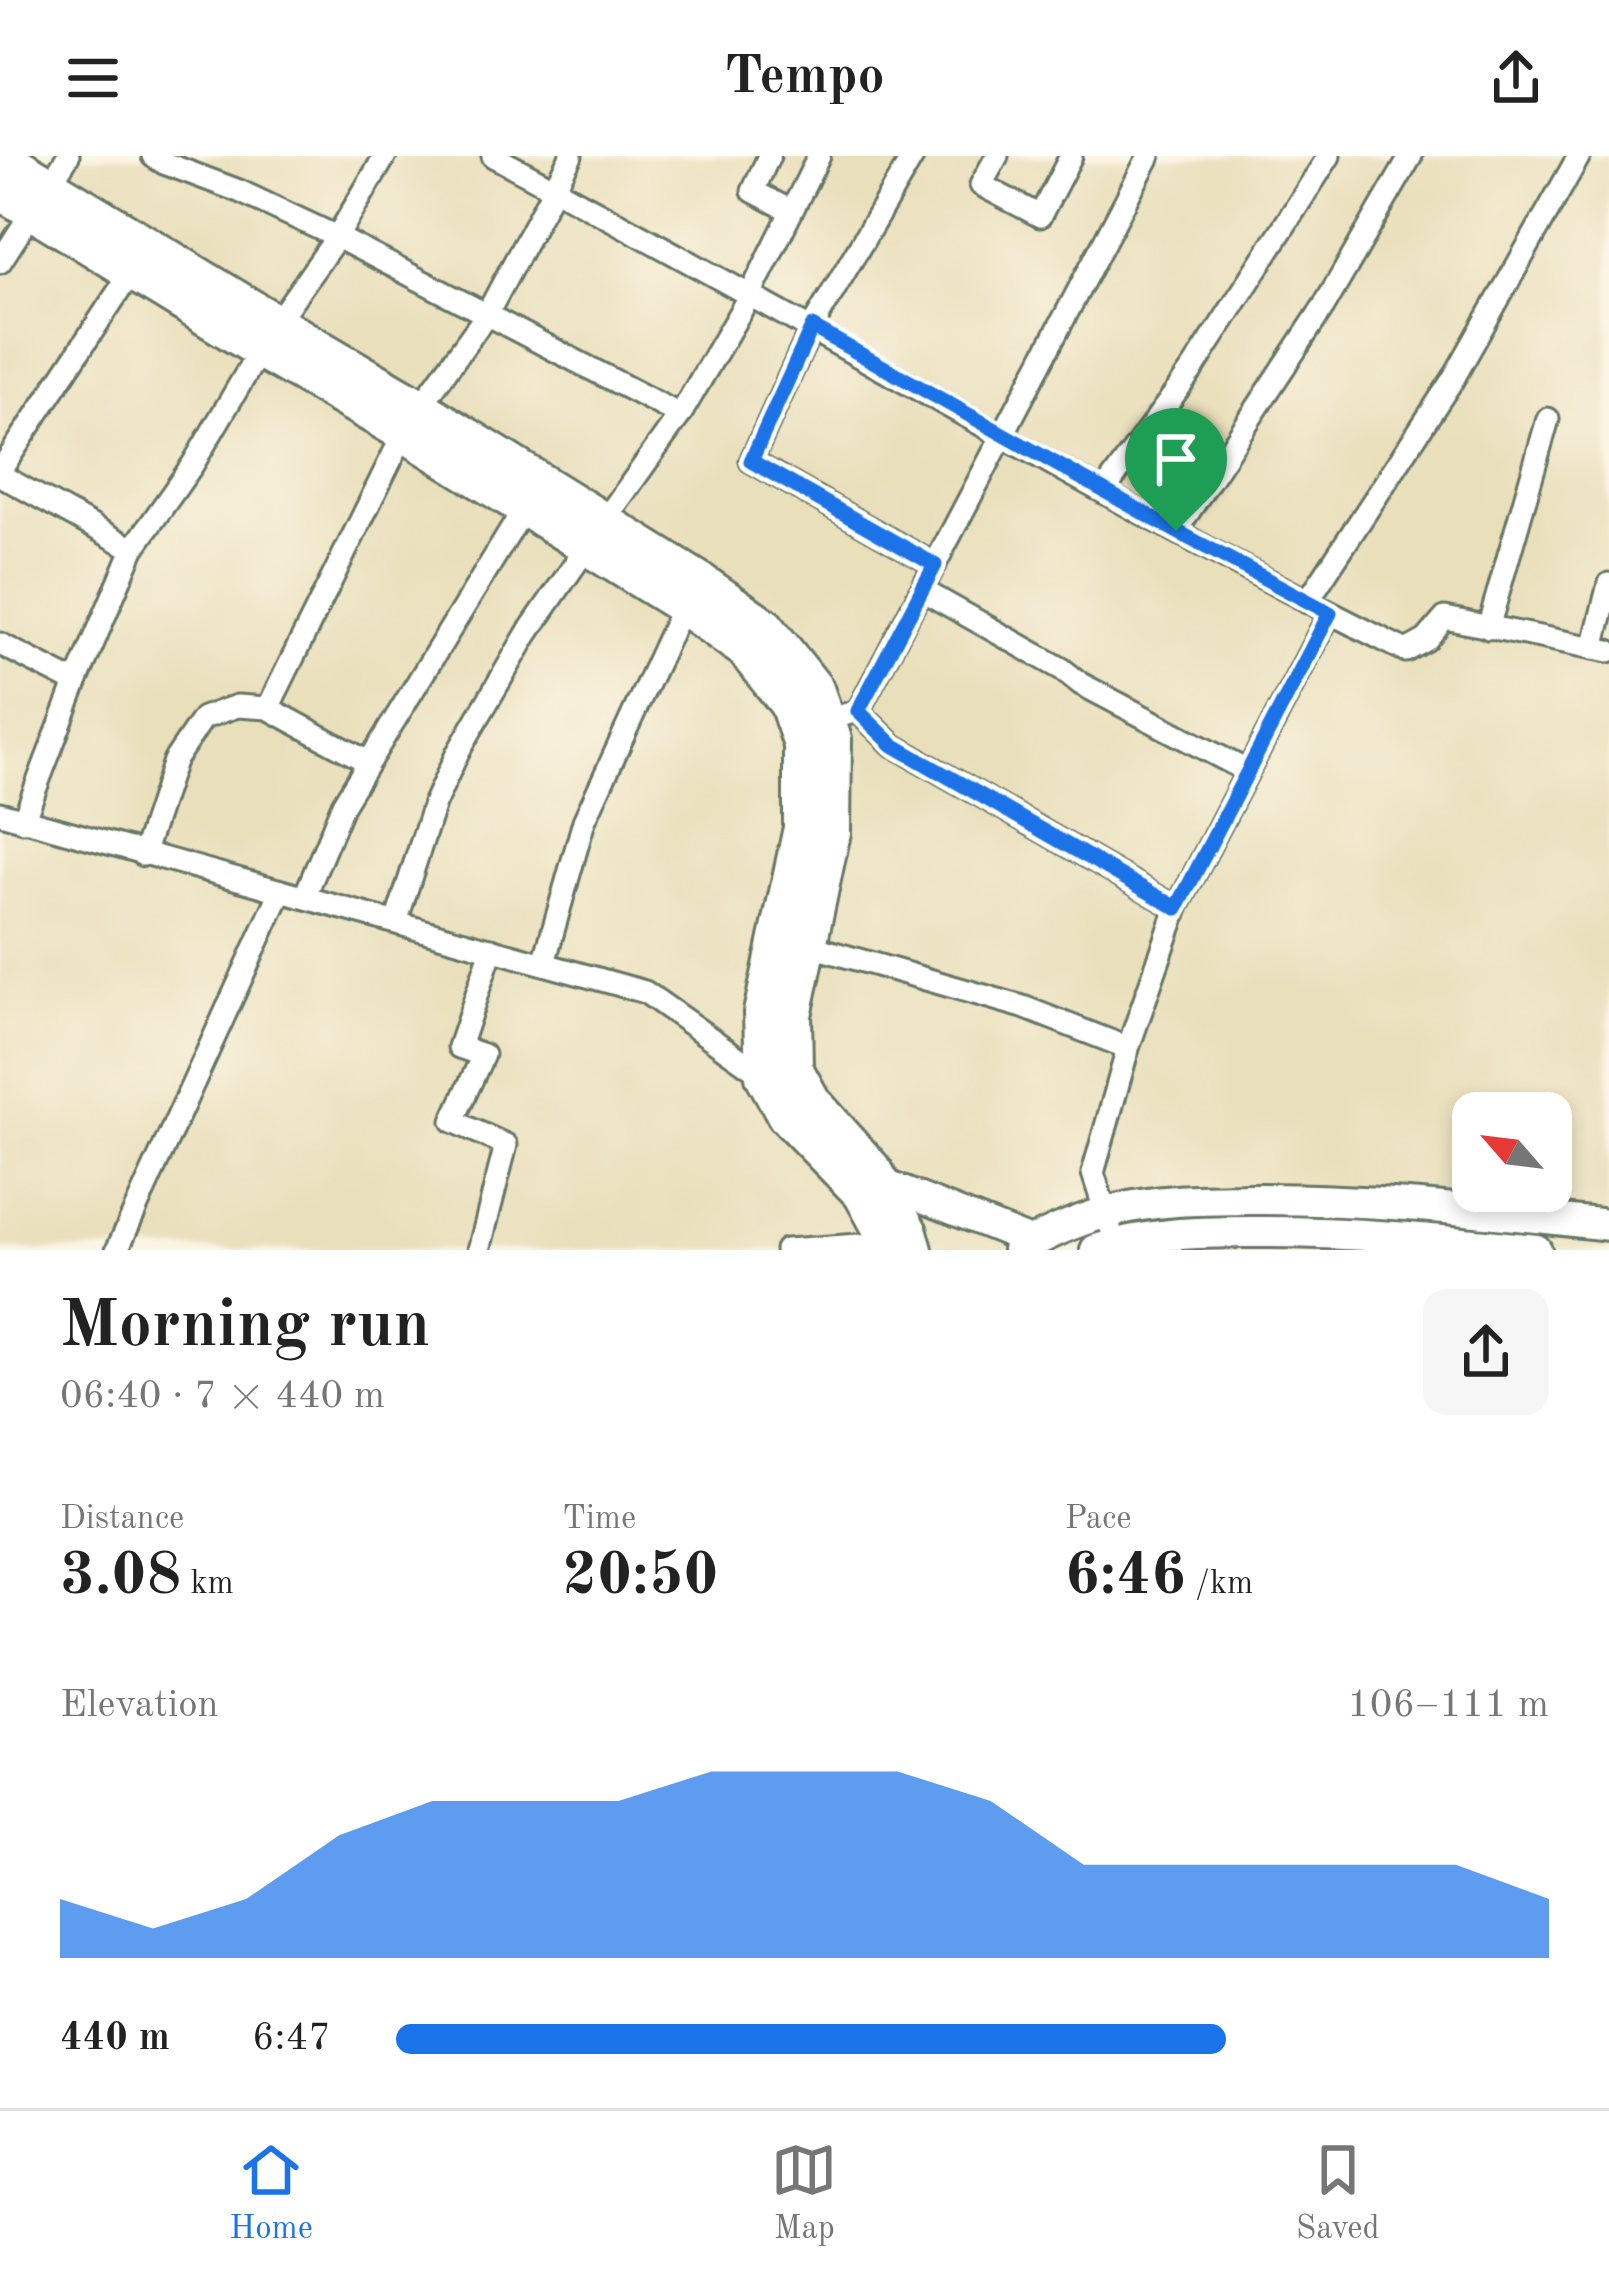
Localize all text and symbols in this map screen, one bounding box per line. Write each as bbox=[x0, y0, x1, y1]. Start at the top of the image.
icon: menu bbox=[60, 45, 126, 111]
icon: share bbox=[1483, 45, 1549, 111]
text: Tempo bbox=[724, 51, 885, 105]
pin bbox=[1125, 408, 1227, 531]
icon: arrive bbox=[1143, 426, 1209, 492]
north arrow bbox=[1452, 1092, 1572, 1212]
map controls bbox=[1452, 1092, 1572, 1212]
button: share bbox=[1423, 1289, 1549, 1415]
text: Morning run bbox=[60, 1295, 430, 1361]
text: 06:40 · 7 × 440 m bbox=[60, 1377, 385, 1416]
text: Distance bbox=[60, 1503, 184, 1536]
text: Time bbox=[562, 1503, 636, 1536]
text: Pace bbox=[1065, 1503, 1132, 1536]
text: 3.08 bbox=[60, 1547, 181, 1607]
text: 20:50 bbox=[562, 1547, 718, 1607]
text: 6:46 bbox=[1065, 1547, 1186, 1607]
text: km bbox=[181, 1568, 234, 1601]
text: /km bbox=[1186, 1568, 1253, 1601]
text: Elevation bbox=[60, 1686, 219, 1725]
text: 106–111 m bbox=[1347, 1686, 1549, 1725]
text: 440 m bbox=[60, 2019, 170, 2058]
text: 6:47 bbox=[252, 2019, 331, 2058]
tab: Home bbox=[229, 2137, 313, 2250]
tab: Map bbox=[771, 2137, 837, 2250]
tab: Saved bbox=[1296, 2137, 1380, 2250]

